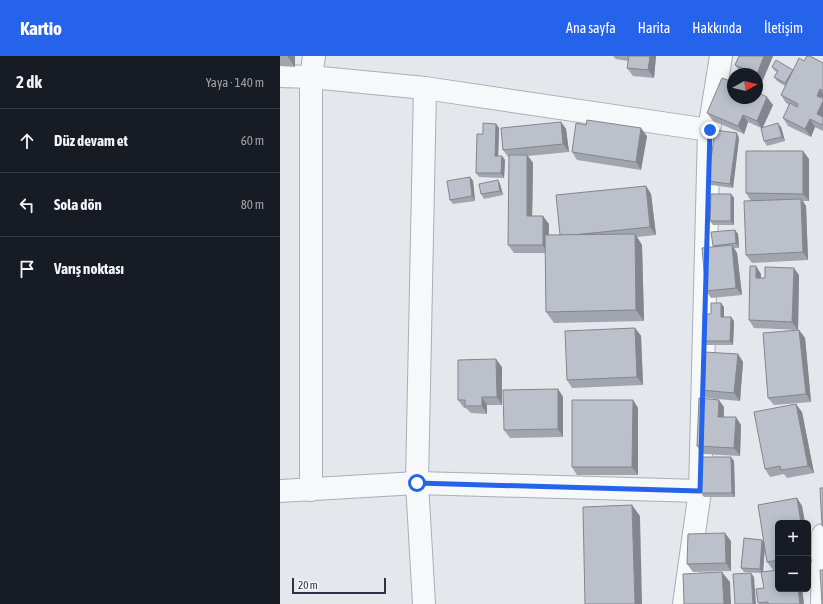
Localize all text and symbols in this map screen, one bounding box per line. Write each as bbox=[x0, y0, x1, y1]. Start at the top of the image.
text: Kartio bbox=[20, 17, 62, 39]
text: Ana sayfa bbox=[566, 20, 616, 36]
text: Harita bbox=[638, 20, 670, 36]
text: Hakkında bbox=[692, 20, 742, 36]
text: İletişim bbox=[764, 20, 803, 36]
north arrow bbox=[727, 68, 763, 104]
text: 2 dk bbox=[16, 72, 42, 92]
text: Yaya · 140 m bbox=[206, 75, 264, 90]
route end bbox=[701, 121, 719, 139]
icon: ahead bbox=[16, 130, 38, 152]
text: Düz devam et bbox=[54, 132, 128, 149]
text: 60 m bbox=[241, 133, 264, 148]
icon: left bbox=[16, 194, 38, 216]
text: Sola dön bbox=[54, 196, 102, 213]
text: 80 m bbox=[241, 197, 264, 212]
icon: arrive bbox=[16, 258, 38, 280]
text: Varış noktası bbox=[54, 260, 124, 277]
route start bbox=[408, 474, 426, 492]
map controls bbox=[775, 520, 811, 592]
button: + bbox=[775, 520, 811, 556]
button: − bbox=[775, 556, 811, 592]
scale bar bbox=[292, 576, 386, 595]
text: 20 m bbox=[298, 579, 318, 591]

